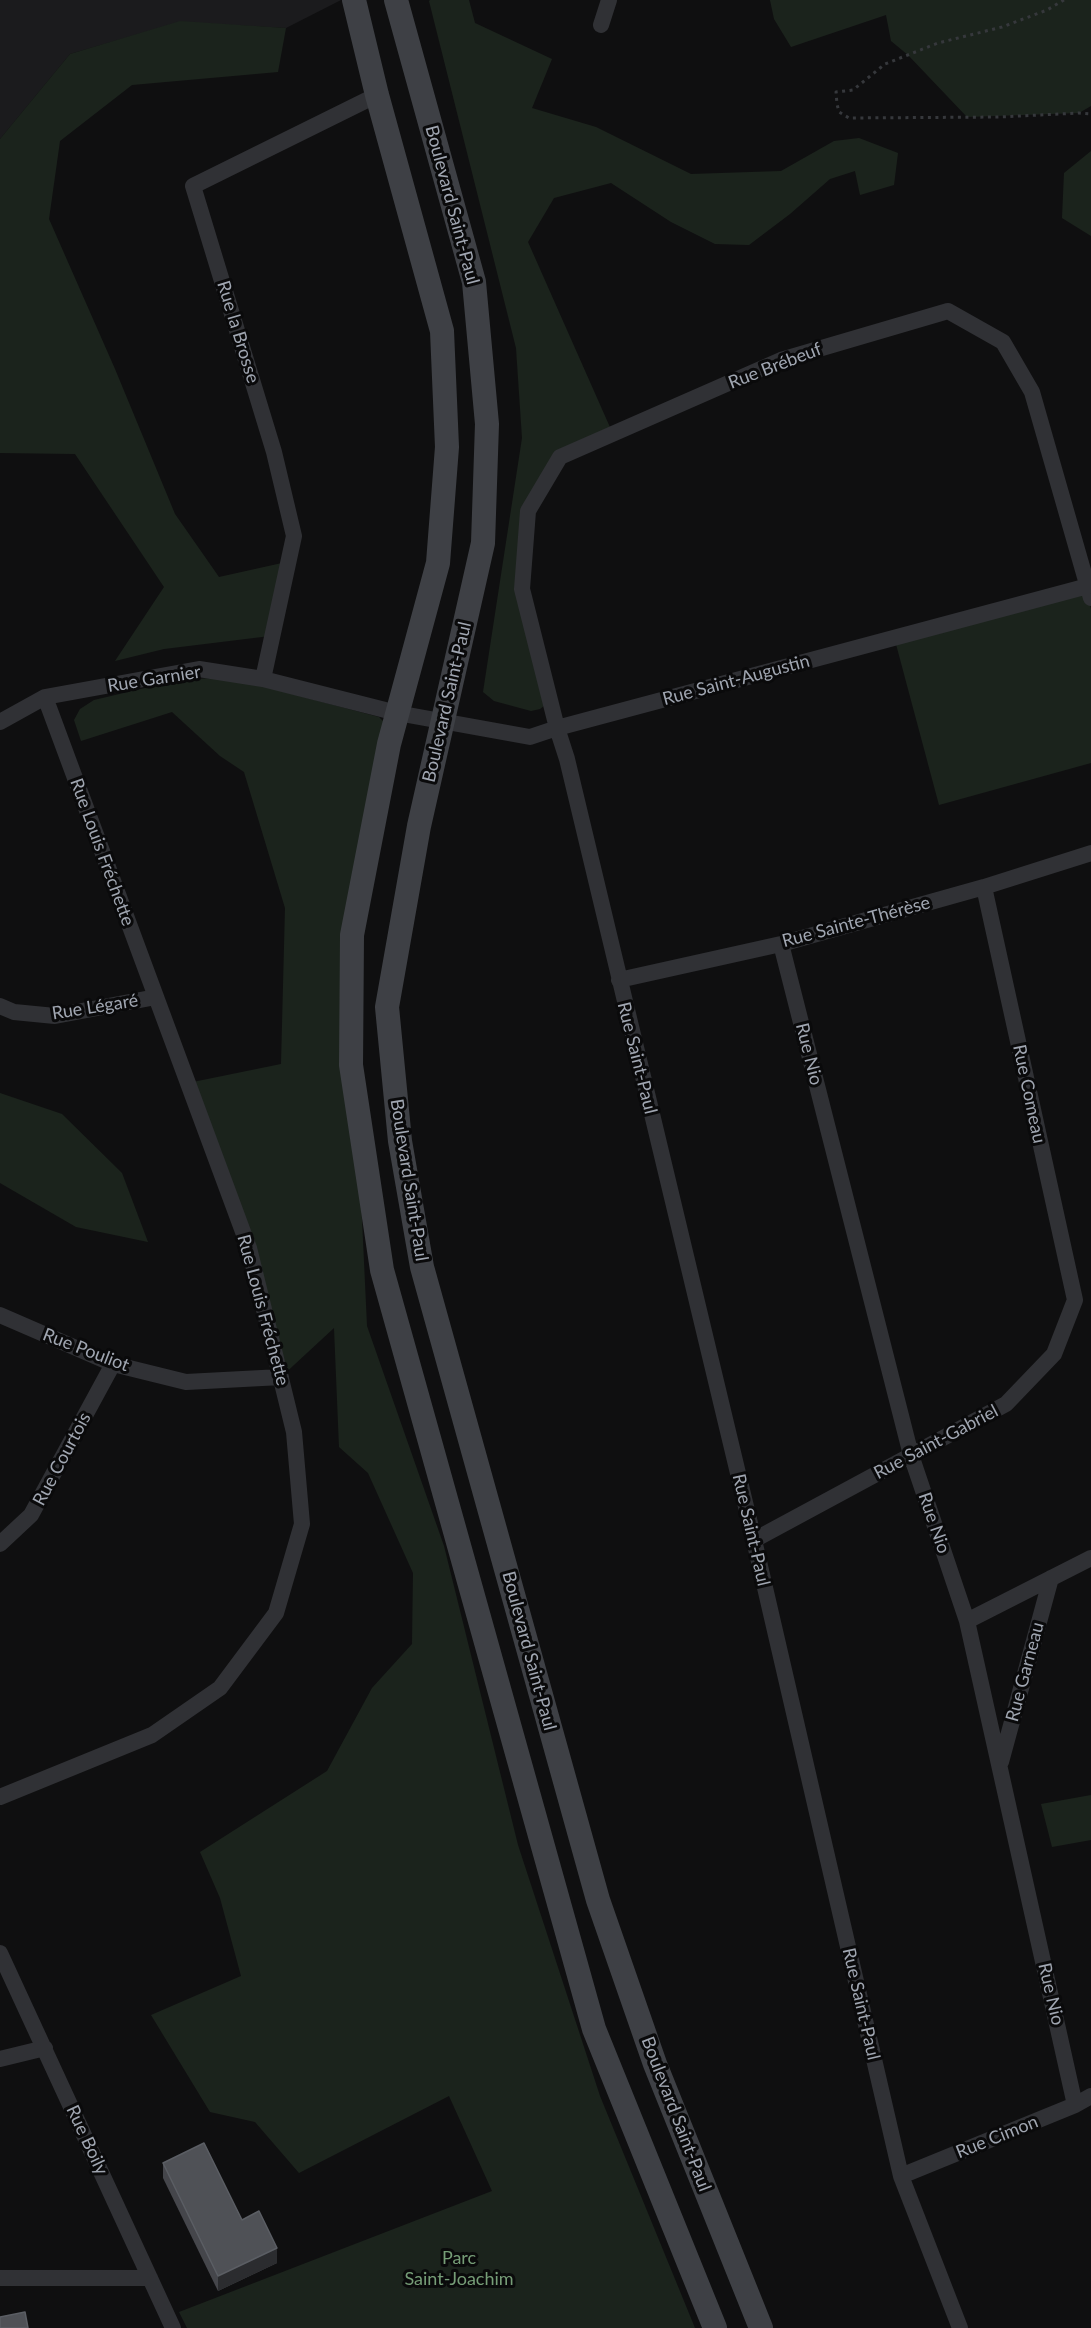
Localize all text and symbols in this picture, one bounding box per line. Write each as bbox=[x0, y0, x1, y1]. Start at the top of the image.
street label: Boulevard Saint-Paul bbox=[420, 123, 484, 287]
street label: Rue la Brosse bbox=[212, 278, 264, 386]
street label: Rue Brébeuf bbox=[725, 338, 825, 394]
street label: Boulevard Saint-Paul bbox=[418, 620, 476, 784]
street label: Rue Saint-Augustin bbox=[660, 650, 812, 710]
street label: Rue Garnier bbox=[106, 661, 202, 697]
street label: Rue Louis Fréchette bbox=[65, 775, 139, 929]
street label: Rue Sainte-Thérèse bbox=[780, 892, 932, 952]
street label: Rue Légaré bbox=[50, 990, 140, 1024]
street label: Rue Saint-Paul bbox=[613, 1000, 661, 1116]
street label: Rue Nio bbox=[791, 1021, 827, 1087]
street label: Rue Comeau bbox=[1008, 1043, 1050, 1145]
street label: Boulevard Saint-Paul bbox=[386, 1097, 432, 1263]
street label: Rue Louis Fréchette bbox=[232, 1232, 294, 1388]
street label: Rue Pouliot bbox=[40, 1324, 132, 1376]
street label: Rue Saint-Gabriel bbox=[870, 1400, 1002, 1484]
street label: Rue Courtois bbox=[28, 1409, 96, 1509]
street label: Rue Saint-Paul bbox=[728, 1472, 774, 1588]
street label: Rue Nio bbox=[914, 1490, 954, 1556]
street label: Boulevard Saint-Paul bbox=[497, 1569, 561, 1733]
street label: Rue Garneau bbox=[1001, 1620, 1049, 1724]
street label: Rue Saint-Paul bbox=[838, 1946, 884, 2062]
street label: Rue Nio bbox=[1033, 1961, 1069, 2027]
street label: Boulevard Saint-Paul bbox=[637, 2034, 715, 2194]
street label: Rue Boily bbox=[61, 2102, 113, 2178]
street label: Rue Cimon bbox=[953, 2111, 1041, 2163]
park label: Parc Saint-Joachim bbox=[404, 2247, 514, 2290]

